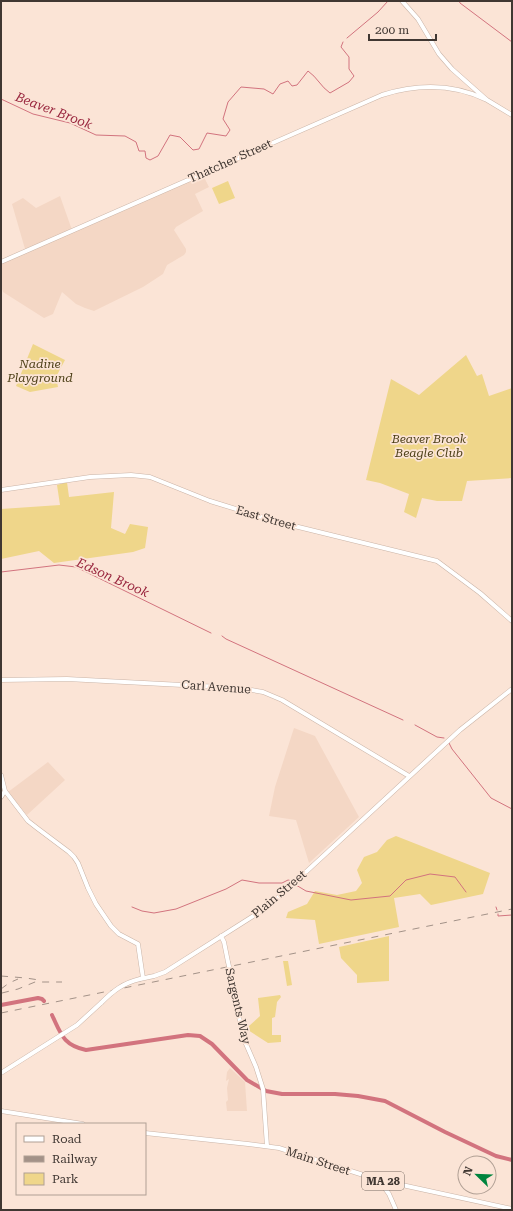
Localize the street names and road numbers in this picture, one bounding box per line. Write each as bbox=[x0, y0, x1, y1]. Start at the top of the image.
street label: Thatcher Street bbox=[186, 136, 274, 186]
street label: East Street bbox=[234, 503, 298, 533]
street label: Carl Avenue bbox=[181, 678, 252, 696]
street label: Plain Street bbox=[249, 867, 310, 921]
street label: Sargents Way bbox=[222, 967, 254, 1046]
street label: Main Street bbox=[284, 1144, 352, 1178]
road number: MA 28 bbox=[362, 1172, 404, 1190]

